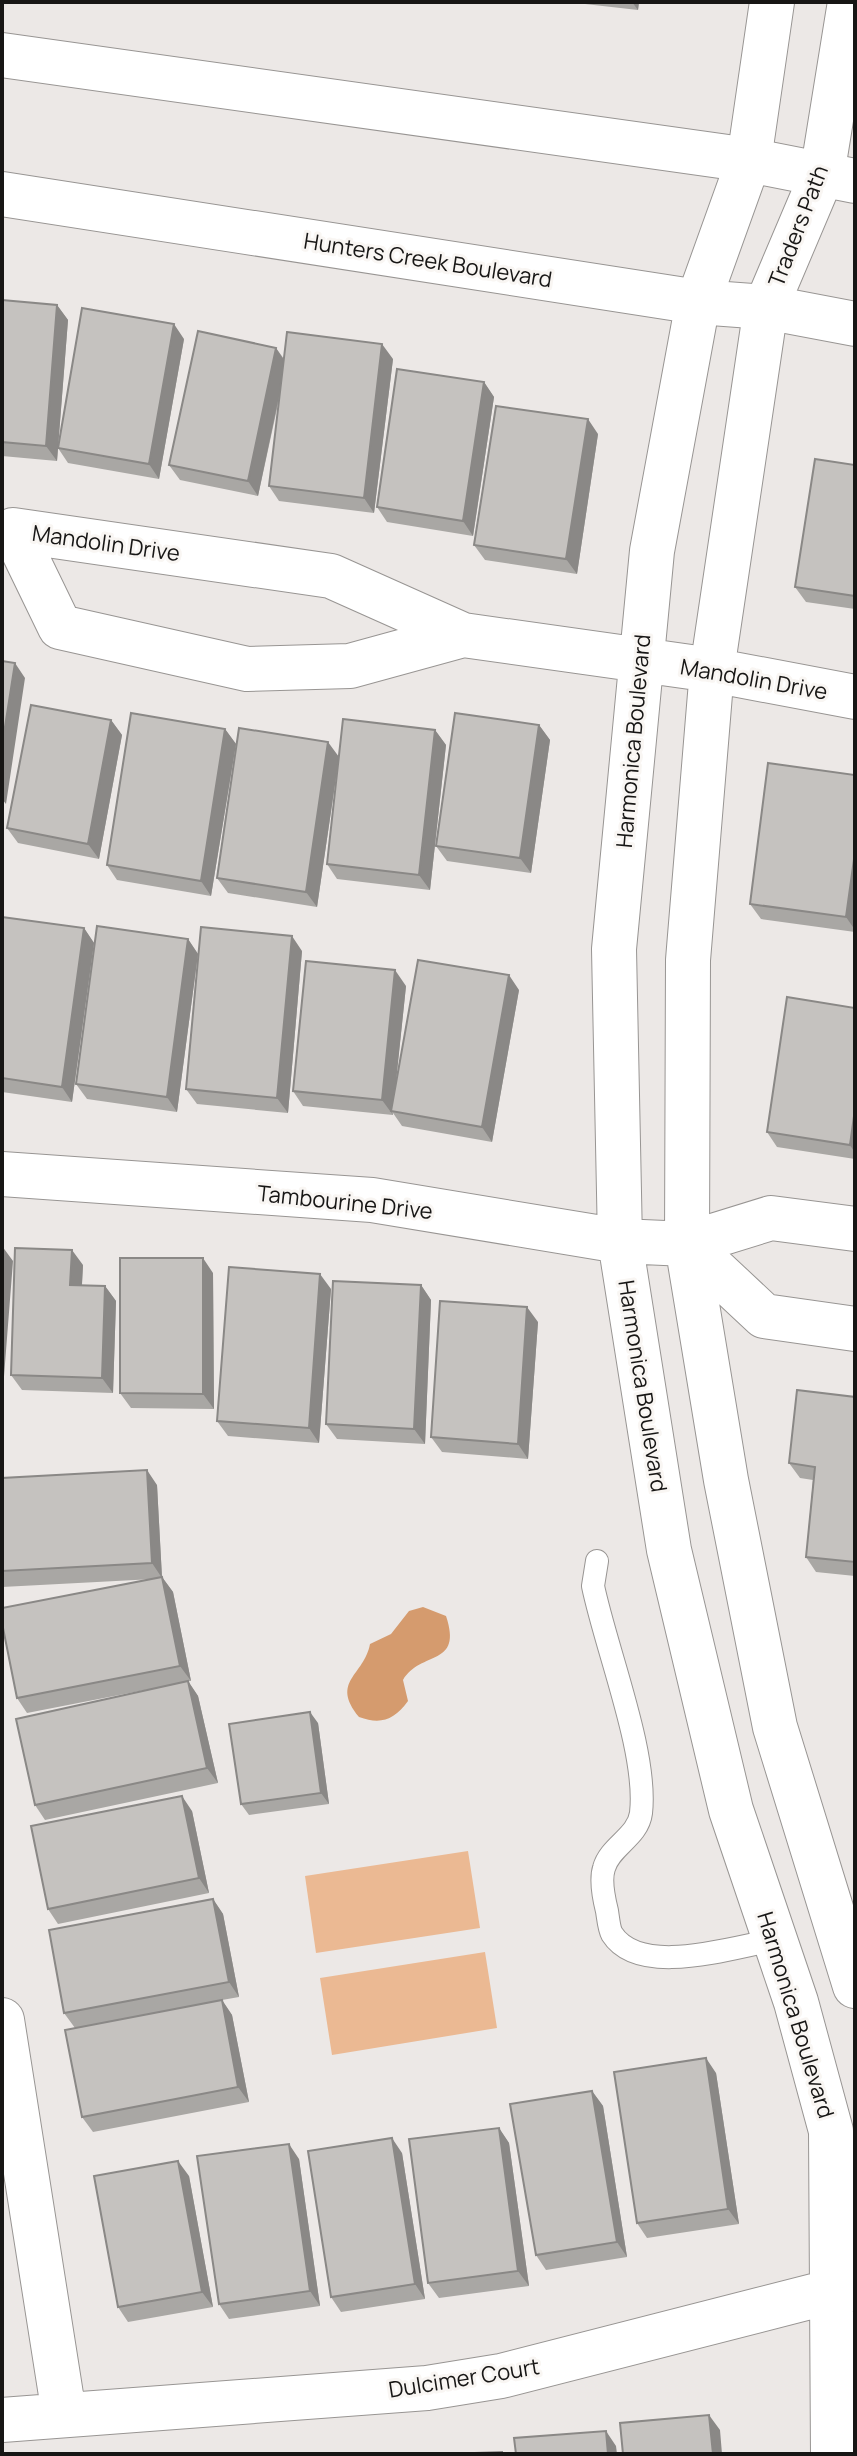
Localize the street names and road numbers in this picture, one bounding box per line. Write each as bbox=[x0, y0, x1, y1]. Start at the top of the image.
street label: Traders Path bbox=[761, 161, 835, 291]
street label: Hunters Creek Boulevard bbox=[302, 226, 554, 294]
street label: Mandolin Drive bbox=[30, 518, 182, 568]
street label: Harmonica Boulevard bbox=[609, 633, 657, 849]
street label: Mandolin Drive bbox=[678, 651, 830, 707]
street label: Tambourine Drive bbox=[256, 1178, 434, 1226]
street label: Harmonica Boulevard bbox=[611, 1278, 675, 1494]
street label: Harmonica Boulevard bbox=[750, 1908, 842, 2122]
street label: Dulcimer Court bbox=[386, 2351, 542, 2405]

